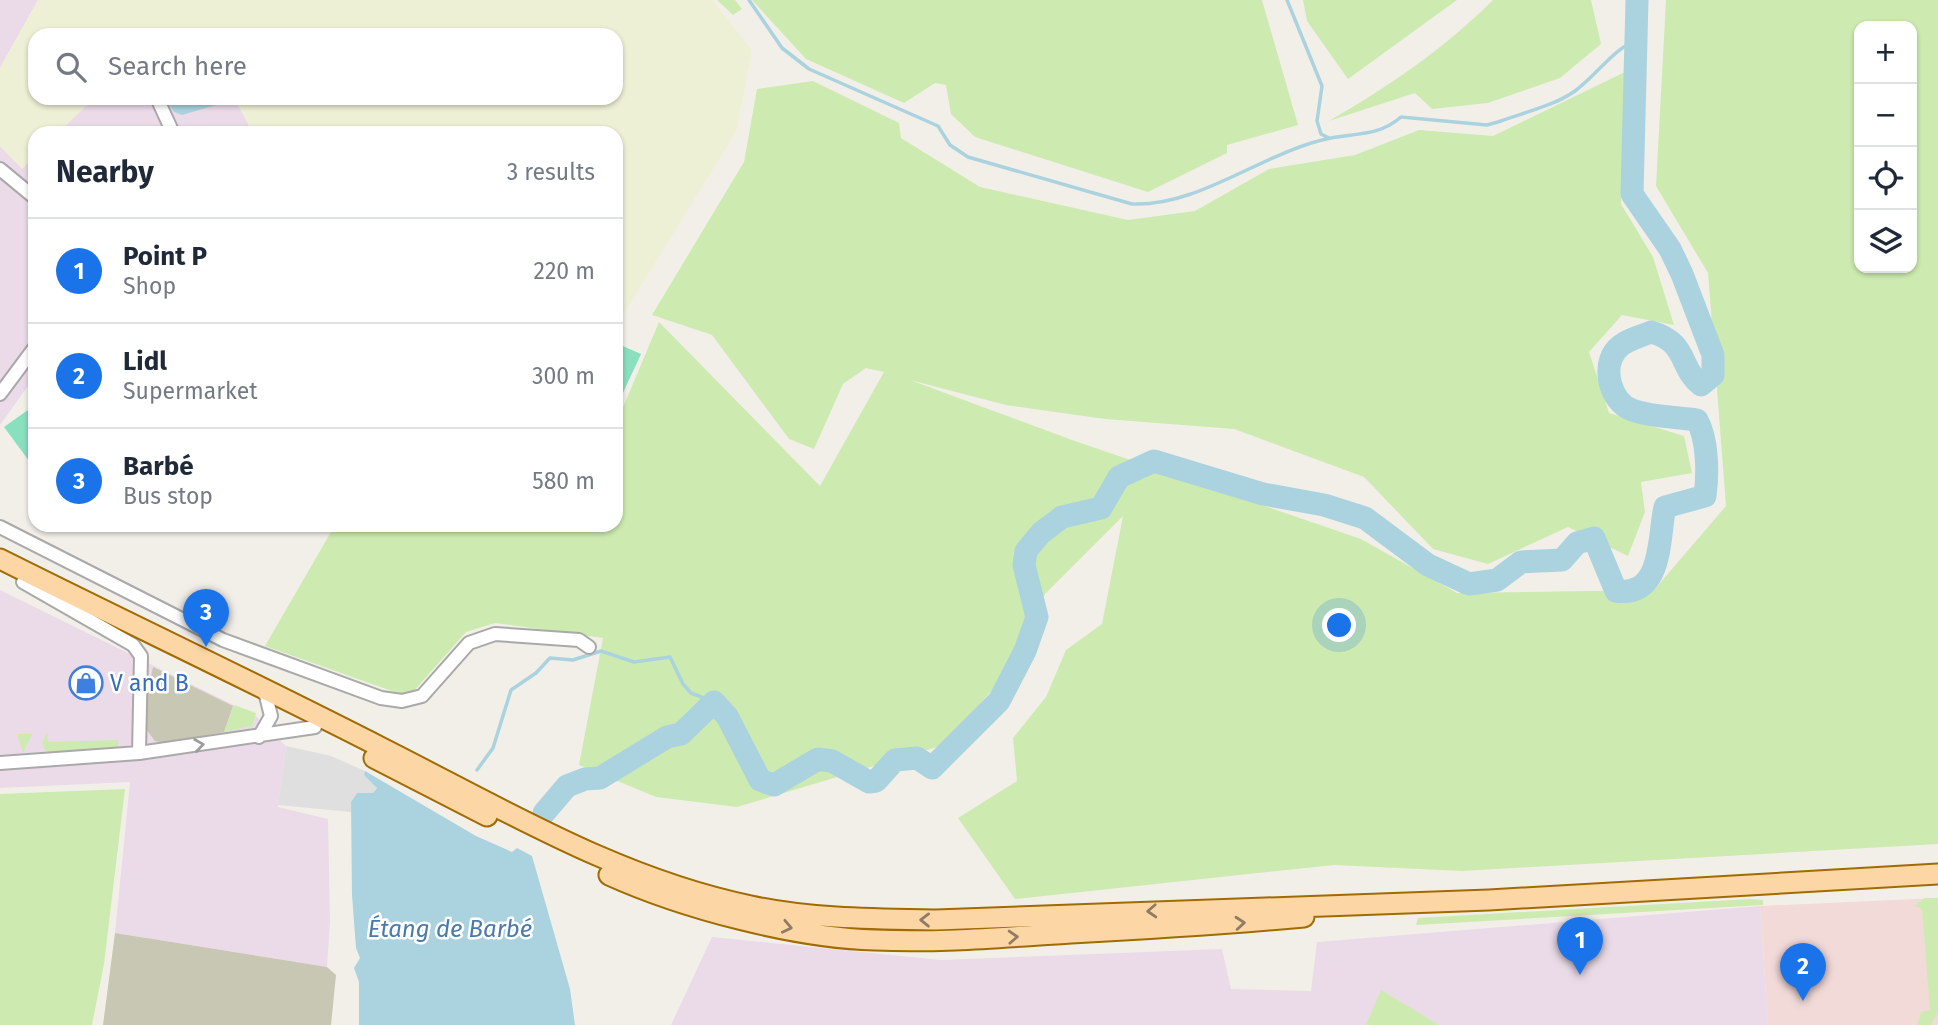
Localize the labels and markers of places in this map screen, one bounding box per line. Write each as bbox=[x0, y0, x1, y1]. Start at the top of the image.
pin: 3 bbox=[183, 589, 229, 647]
shop icon: V and B bbox=[67, 664, 105, 702]
place label: V and B bbox=[110, 669, 189, 697]
pin: 1 bbox=[1557, 917, 1603, 975]
pin: 2 bbox=[1780, 943, 1826, 1001]

